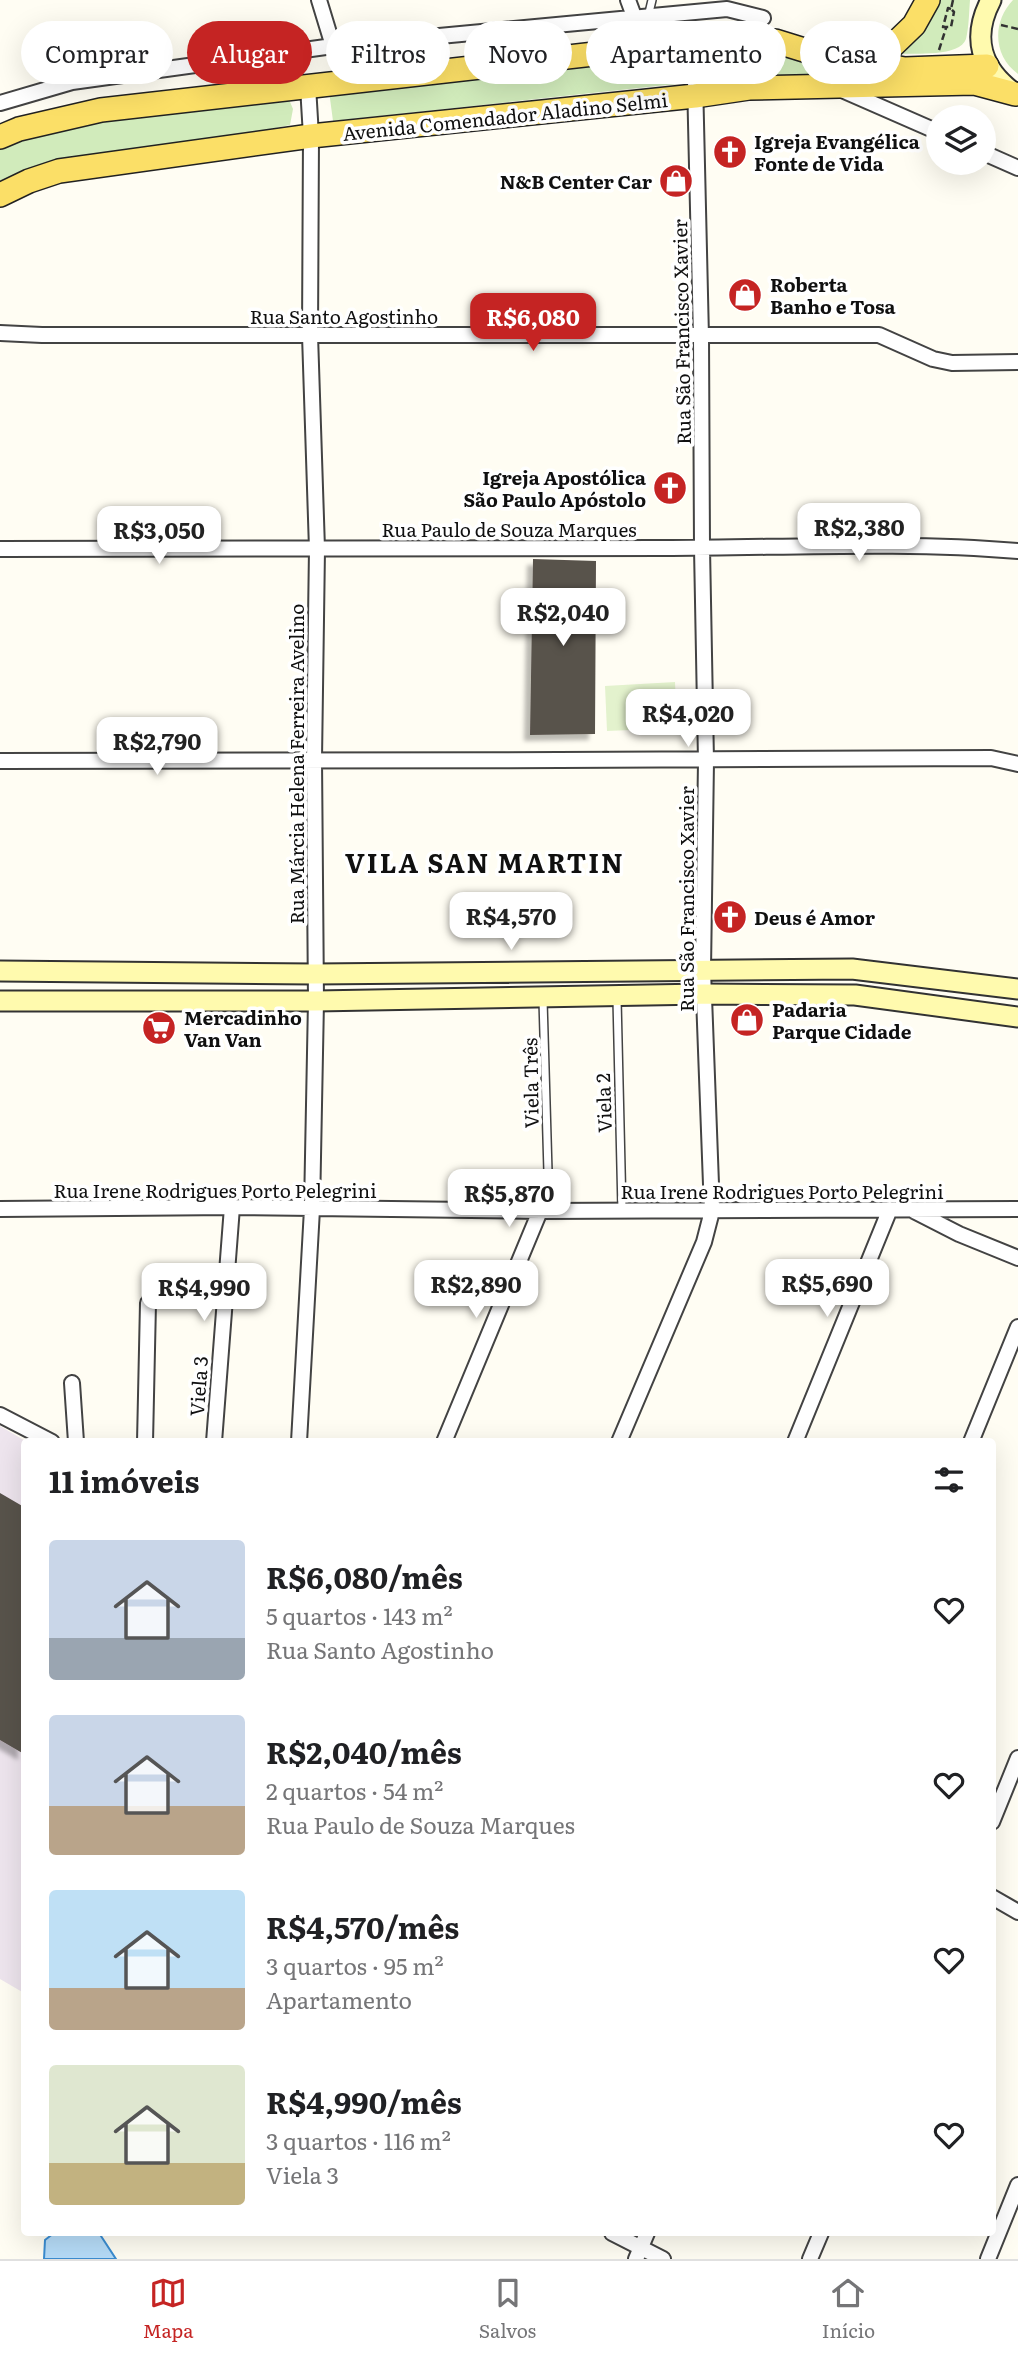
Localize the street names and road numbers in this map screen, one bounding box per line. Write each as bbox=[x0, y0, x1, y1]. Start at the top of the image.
street label: Avenida Comendador Aladino Selmi bbox=[341, 85, 669, 147]
street label: Rua São Francisco Xavier bbox=[665, 219, 697, 445]
street label: Rua Santo Agostinho bbox=[250, 302, 438, 330]
street label: Rua Paulo de Souza Marques bbox=[381, 515, 637, 543]
street label: Rua Márcia Helena Ferreira Avelino bbox=[282, 604, 310, 924]
street label: Rua São Francisco Xavier bbox=[672, 786, 700, 1012]
street label: Viela Três bbox=[515, 1037, 545, 1129]
street label: Viela 2 bbox=[588, 1073, 618, 1133]
street label: Rua Irene Rodrigues Porto Pelegrini bbox=[54, 1176, 376, 1204]
street label: Rua Irene Rodrigues Porto Pelegrini bbox=[621, 1177, 943, 1205]
street label: Viela 3 bbox=[182, 1355, 214, 1417]

